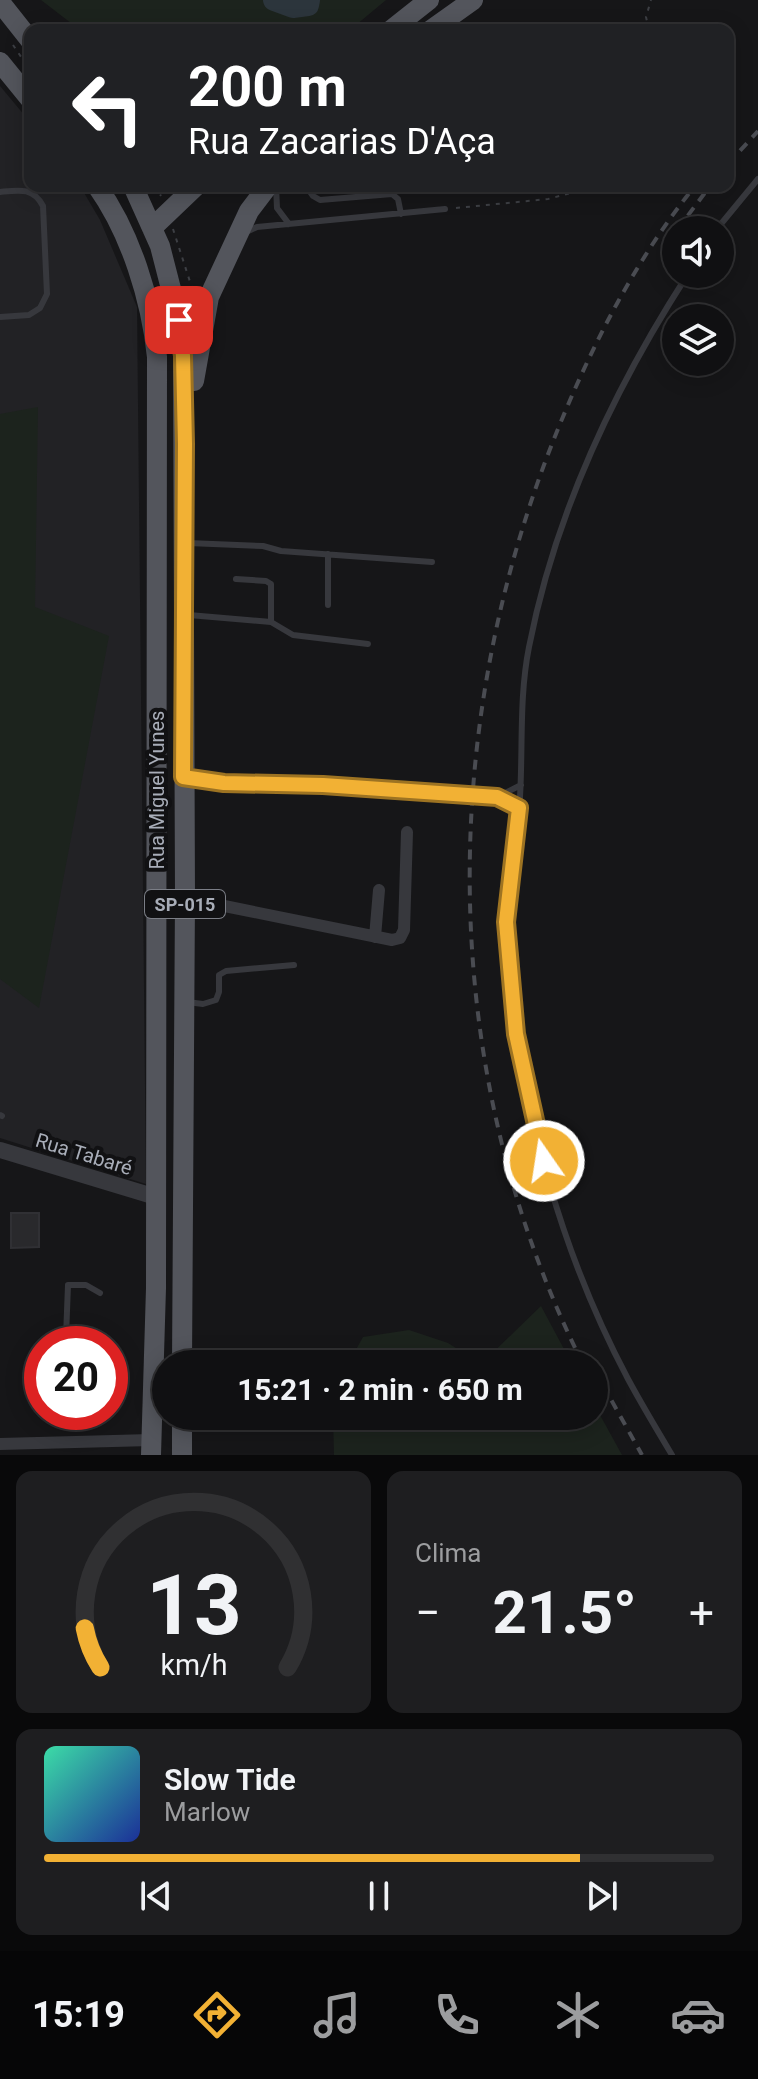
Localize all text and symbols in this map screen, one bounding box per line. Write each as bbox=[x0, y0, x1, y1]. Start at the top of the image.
text: 200 m bbox=[188, 54, 347, 120]
icon: left bbox=[56, 56, 160, 160]
text: Rua Zacarias D'Aça bbox=[188, 121, 496, 163]
map controls bbox=[662, 216, 734, 376]
button: sound bbox=[662, 216, 734, 288]
pin bbox=[145, 286, 213, 354]
icon: arrive bbox=[157, 298, 201, 342]
button: layers bbox=[662, 304, 734, 376]
street label: Rua Miguel Yunes bbox=[145, 711, 169, 869]
road number: SP-015 bbox=[145, 890, 225, 918]
position arrow bbox=[502, 1119, 586, 1203]
street label: Rua Tabaré bbox=[33, 1128, 135, 1180]
speed limit sign: 20 bbox=[24, 1326, 128, 1430]
text: 15:21 · 2 min · 650 m bbox=[237, 1372, 523, 1407]
text: Clima bbox=[415, 1538, 482, 1568]
text: 13 bbox=[146, 1557, 241, 1654]
text: 21.5° bbox=[493, 1577, 637, 1648]
text: − bbox=[415, 1587, 440, 1639]
text: + bbox=[689, 1587, 714, 1639]
text: km/h bbox=[160, 1648, 227, 1682]
text: Slow Tide bbox=[164, 1762, 296, 1797]
text: Marlow bbox=[164, 1797, 250, 1827]
icon: previous bbox=[134, 1874, 178, 1918]
icon: pause bbox=[357, 1874, 401, 1918]
icon: next bbox=[580, 1874, 624, 1918]
icon: directions bbox=[189, 1987, 245, 2043]
icon: music bbox=[309, 1987, 365, 2043]
icon: phone bbox=[429, 1987, 485, 2043]
icon: climate bbox=[550, 1987, 606, 2043]
icon: car bbox=[670, 1987, 726, 2043]
text: 15:19 bbox=[32, 1994, 125, 2036]

